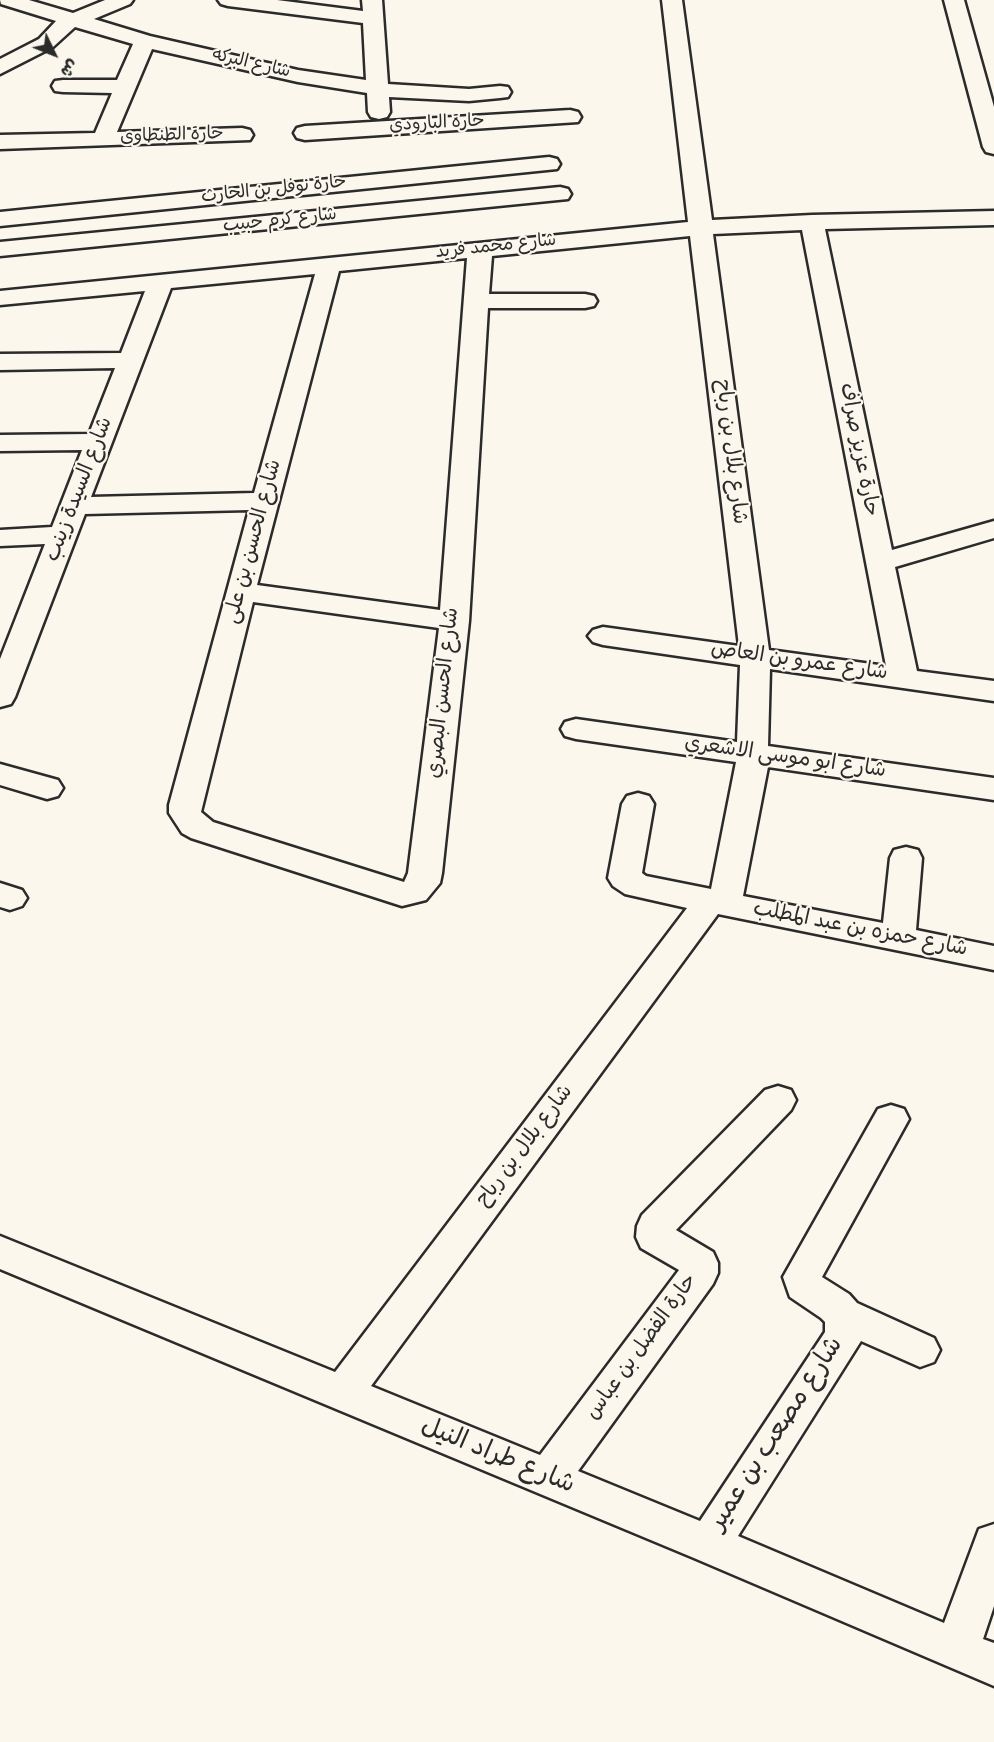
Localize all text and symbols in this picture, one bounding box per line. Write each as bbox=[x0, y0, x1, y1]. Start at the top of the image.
north arrow bbox=[24, 24, 84, 84]
street label: شارع البركه bbox=[210, 46, 292, 84]
text: ش bbox=[55, 54, 80, 80]
street label: حارة البارودي bbox=[389, 112, 485, 138]
street label: حارة الطنطاوى bbox=[120, 124, 224, 150]
street label: حارة نوفل بن الحارث bbox=[200, 173, 348, 209]
street label: شارع كرم حبيب bbox=[222, 205, 338, 239]
street label: شارع محمد فريد bbox=[435, 231, 557, 265]
street label: شارع بلال بن رباح bbox=[708, 378, 750, 526]
street label: حارة عزيز صراف bbox=[832, 381, 882, 519]
street label: شارع السيدة زينب bbox=[42, 414, 120, 566]
street label: شارع الحسن بن على bbox=[221, 457, 289, 627]
street label: شارع الحسن البصري bbox=[424, 606, 466, 780]
street label: شارع عمرو بن العاص bbox=[709, 638, 889, 688]
street label: شارع ابو موسى الاشعري bbox=[683, 732, 887, 786]
street label: شارع حمزه بن عبد المطلب bbox=[751, 898, 969, 964]
street label: شارع بلال بن رباح bbox=[472, 1081, 580, 1213]
street label: حارة الفضل بن عباس bbox=[582, 1270, 704, 1426]
street label: شارع مصعب بن عمير bbox=[704, 1332, 852, 1538]
street label: شارع طراد النيل bbox=[415, 1413, 579, 1503]

